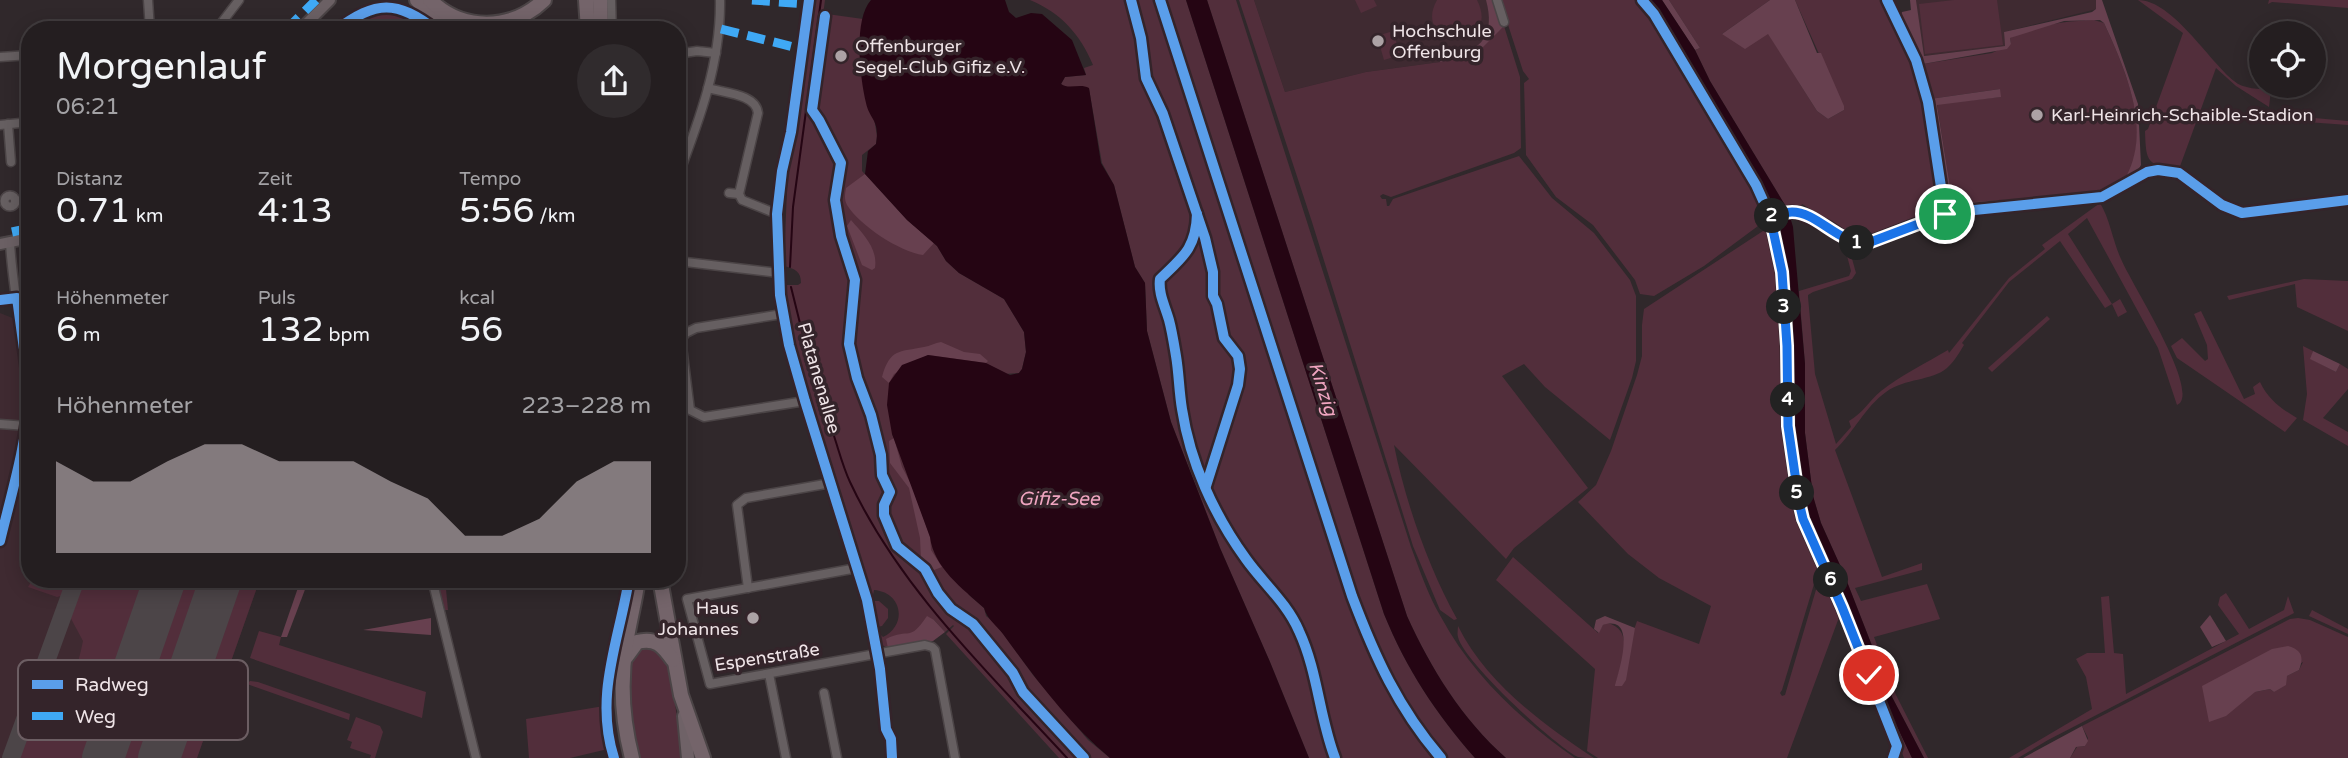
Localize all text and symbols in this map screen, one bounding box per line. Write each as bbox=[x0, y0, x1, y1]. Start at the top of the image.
place label: Hochschule Offenburg bbox=[1392, 20, 1492, 63]
map controls bbox=[2249, 21, 2326, 98]
button: locate bbox=[2249, 21, 2326, 98]
marker: Hochschule Offenburg bbox=[1370, 33, 1386, 49]
place label: Offenburger Segel-Club Gifiz e.V. bbox=[855, 35, 1025, 78]
text: Morgenlauf bbox=[56, 44, 266, 90]
button: share bbox=[577, 44, 651, 118]
marker: Offenburger Segel-Club Gifiz e.V. bbox=[833, 48, 849, 64]
text: 06:21 bbox=[56, 93, 120, 121]
place label: Karl-Heinrich-Schaible-Stadion bbox=[2051, 104, 2313, 126]
marker: Karl-Heinrich-Schaible-Stadion bbox=[2029, 107, 2045, 123]
text: Distanz bbox=[56, 168, 123, 190]
text: Zeit bbox=[258, 168, 293, 190]
text: Tempo bbox=[459, 168, 521, 190]
pin bbox=[1915, 184, 1975, 244]
text: 0.71 bbox=[56, 190, 131, 232]
text: 4:13 bbox=[258, 190, 333, 232]
text: 5:56 bbox=[459, 190, 534, 232]
icon: arrive bbox=[1926, 195, 1964, 233]
pin: 2 bbox=[1754, 198, 1790, 234]
text: 2 bbox=[1766, 204, 1777, 226]
text: km bbox=[131, 205, 163, 227]
text: /km bbox=[534, 205, 576, 227]
pin: 1 bbox=[1840, 226, 1874, 260]
text: 1 bbox=[1851, 231, 1862, 253]
text: Höhenmeter bbox=[56, 287, 169, 309]
text: Puls bbox=[258, 287, 296, 309]
text: kcal bbox=[459, 287, 495, 309]
pin: 3 bbox=[1766, 290, 1802, 324]
text: 3 bbox=[1778, 295, 1789, 317]
text: 6 bbox=[56, 309, 78, 351]
text: 132 bbox=[258, 309, 324, 351]
text: 56 bbox=[459, 309, 503, 351]
street label: Platanenallee bbox=[793, 320, 845, 436]
text: m bbox=[78, 324, 100, 346]
text: bpm bbox=[324, 324, 370, 346]
water label: Kinzig bbox=[1304, 359, 1342, 420]
pin: 4 bbox=[1770, 382, 1806, 418]
text: 4 bbox=[1782, 388, 1793, 410]
text: Höhenmeter bbox=[56, 392, 193, 420]
text: 223–228 m bbox=[522, 392, 651, 420]
pin: 5 bbox=[1780, 476, 1814, 510]
text: 5 bbox=[1791, 481, 1802, 503]
water label: Gifiz-See bbox=[1018, 488, 1101, 510]
pin: 6 bbox=[1814, 562, 1848, 598]
text: 6 bbox=[1825, 568, 1836, 590]
place label: Haus Johannes bbox=[658, 597, 739, 640]
marker: Haus Johannes bbox=[745, 610, 761, 626]
street label: Espenstraße bbox=[713, 638, 821, 676]
pin bbox=[1839, 645, 1899, 705]
icon: check bbox=[1850, 656, 1888, 694]
legend bbox=[18, 660, 248, 740]
text: Radweg bbox=[75, 674, 149, 696]
text: Weg bbox=[75, 706, 116, 728]

